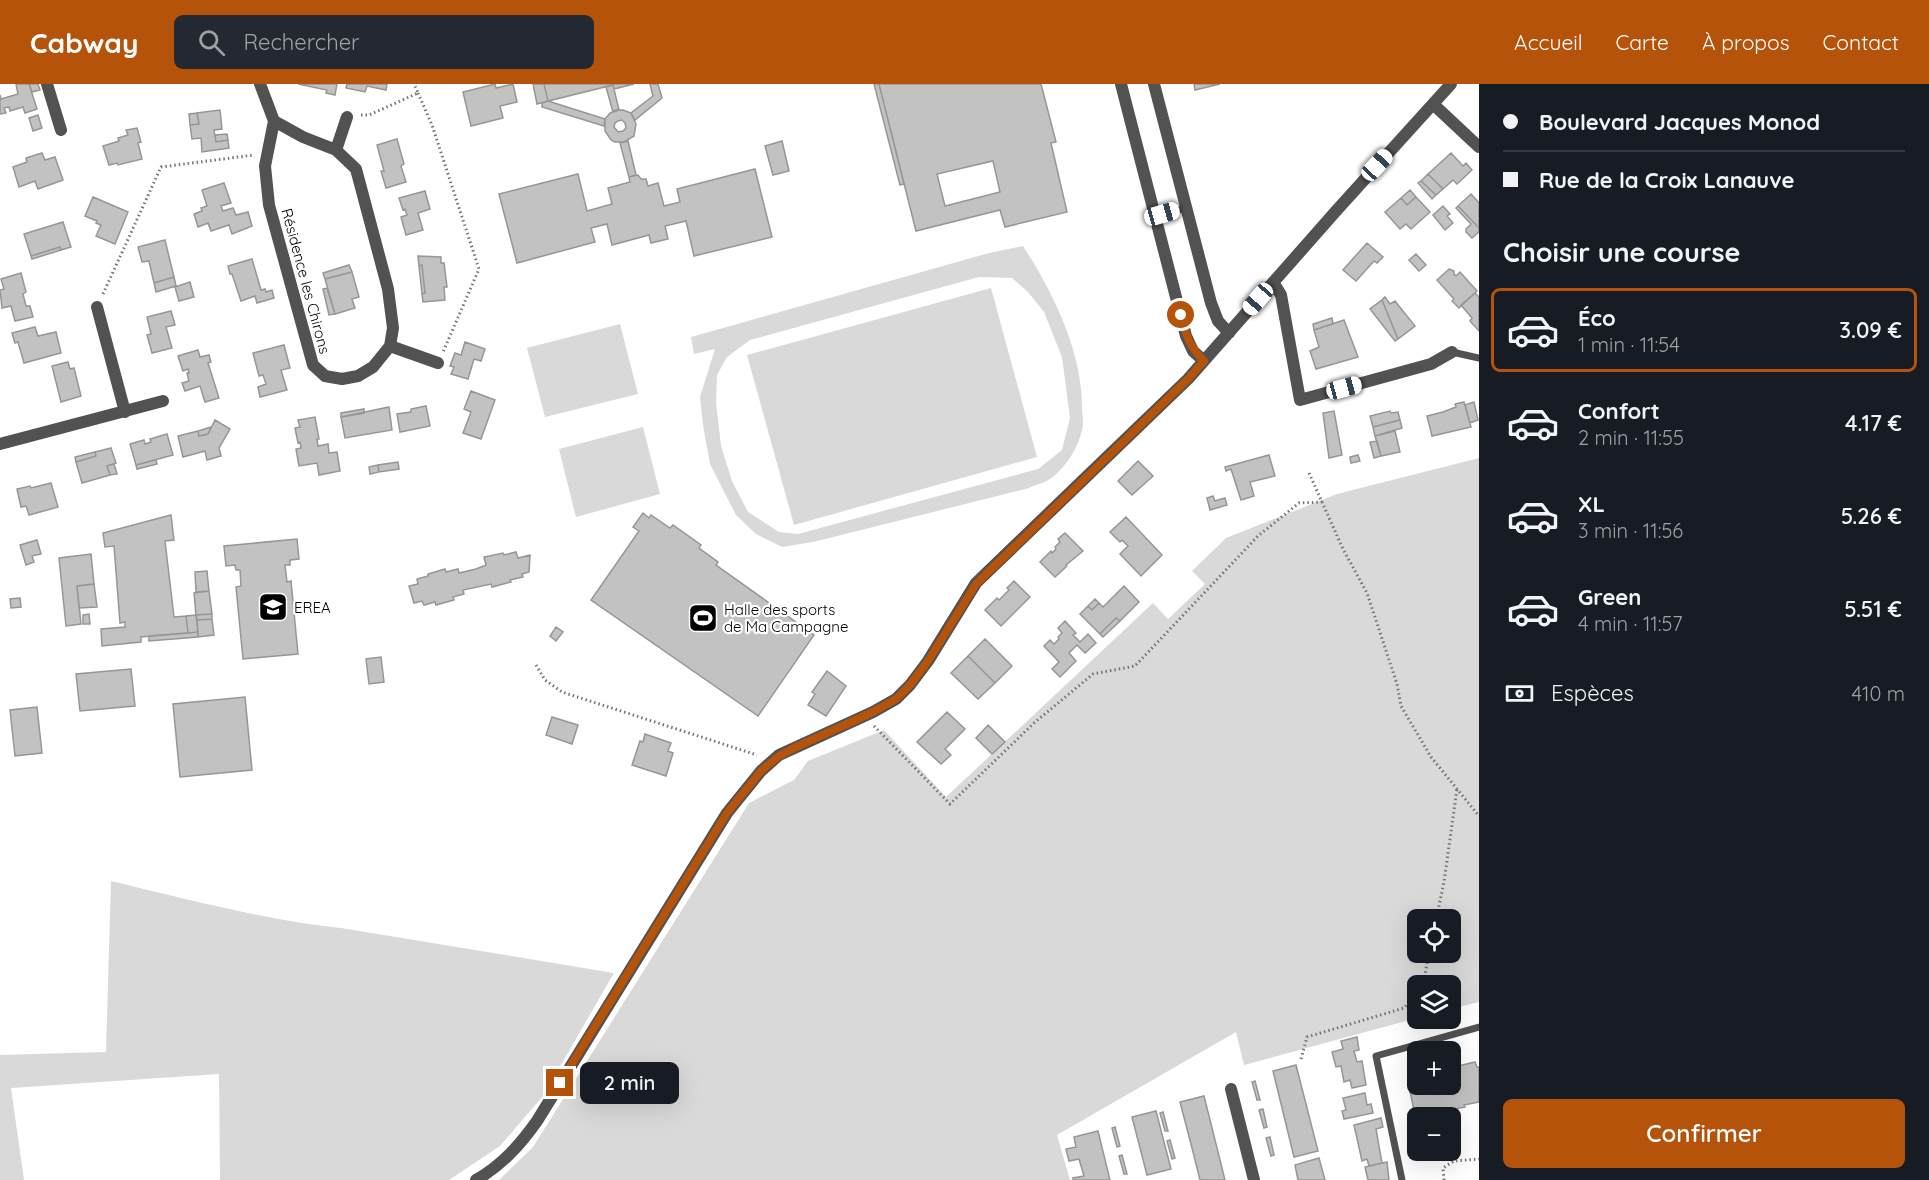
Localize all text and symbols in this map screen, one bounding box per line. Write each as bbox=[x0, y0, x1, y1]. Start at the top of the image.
search box bbox=[174, 15, 594, 69]
text: Cabway bbox=[30, 25, 138, 60]
icon: search bbox=[195, 26, 228, 59]
text: Rechercher bbox=[243, 28, 360, 56]
text: Accueil bbox=[1514, 29, 1583, 55]
text: Carte bbox=[1616, 29, 1669, 55]
text: À propos bbox=[1702, 29, 1790, 55]
text: Contact bbox=[1823, 29, 1899, 55]
text: Boulevard Jacques Monod bbox=[1539, 108, 1820, 136]
car bbox=[1358, 146, 1396, 184]
text: Rue de la Croix Lanauve bbox=[1539, 166, 1795, 194]
car bbox=[1142, 200, 1182, 228]
street label: Résidence les Chirons bbox=[277, 206, 335, 356]
text: Choisir une course bbox=[1503, 235, 1740, 269]
car bbox=[1239, 280, 1277, 318]
route start bbox=[1167, 301, 1194, 328]
icon: car bbox=[1506, 303, 1560, 357]
text: Éco bbox=[1578, 304, 1616, 332]
text: 3.09 € bbox=[1839, 316, 1902, 344]
text: 1 min · 11:54 bbox=[1578, 332, 1680, 357]
car bbox=[1324, 375, 1364, 401]
icon: car bbox=[1506, 396, 1560, 450]
text: Confort bbox=[1578, 397, 1660, 425]
text: 4.17 € bbox=[1845, 409, 1902, 437]
text: 2 min · 11:55 bbox=[1578, 425, 1684, 450]
icon: car bbox=[1506, 489, 1560, 543]
text: XL bbox=[1578, 490, 1605, 518]
text: 5.26 € bbox=[1841, 502, 1902, 530]
text: 3 min · 11:56 bbox=[1578, 518, 1683, 543]
icon: car bbox=[1506, 582, 1560, 636]
text: Green bbox=[1578, 583, 1641, 611]
school or university icon: EREA bbox=[257, 591, 289, 623]
text: 5.51 € bbox=[1844, 595, 1902, 623]
place label: EREA bbox=[294, 598, 331, 617]
place label: Halle des sports de Ma Campagne bbox=[724, 600, 849, 636]
sports icon: Halle des sports de Ma Campagne bbox=[687, 602, 719, 634]
text: 4 min · 11:57 bbox=[1578, 611, 1683, 636]
icon: cash bbox=[1503, 677, 1536, 710]
text: Espèces bbox=[1551, 679, 1634, 707]
text: 410 m bbox=[1852, 681, 1905, 706]
map controls bbox=[1407, 909, 1461, 1161]
button: locate bbox=[1407, 909, 1461, 963]
button: layers bbox=[1407, 975, 1461, 1029]
button: + bbox=[1407, 1041, 1461, 1095]
callout: 2 min bbox=[581, 1062, 680, 1104]
route end bbox=[546, 1069, 573, 1096]
text: 2 min bbox=[604, 1070, 655, 1095]
button: Confirmer bbox=[1503, 1099, 1905, 1168]
button: − bbox=[1407, 1107, 1461, 1161]

